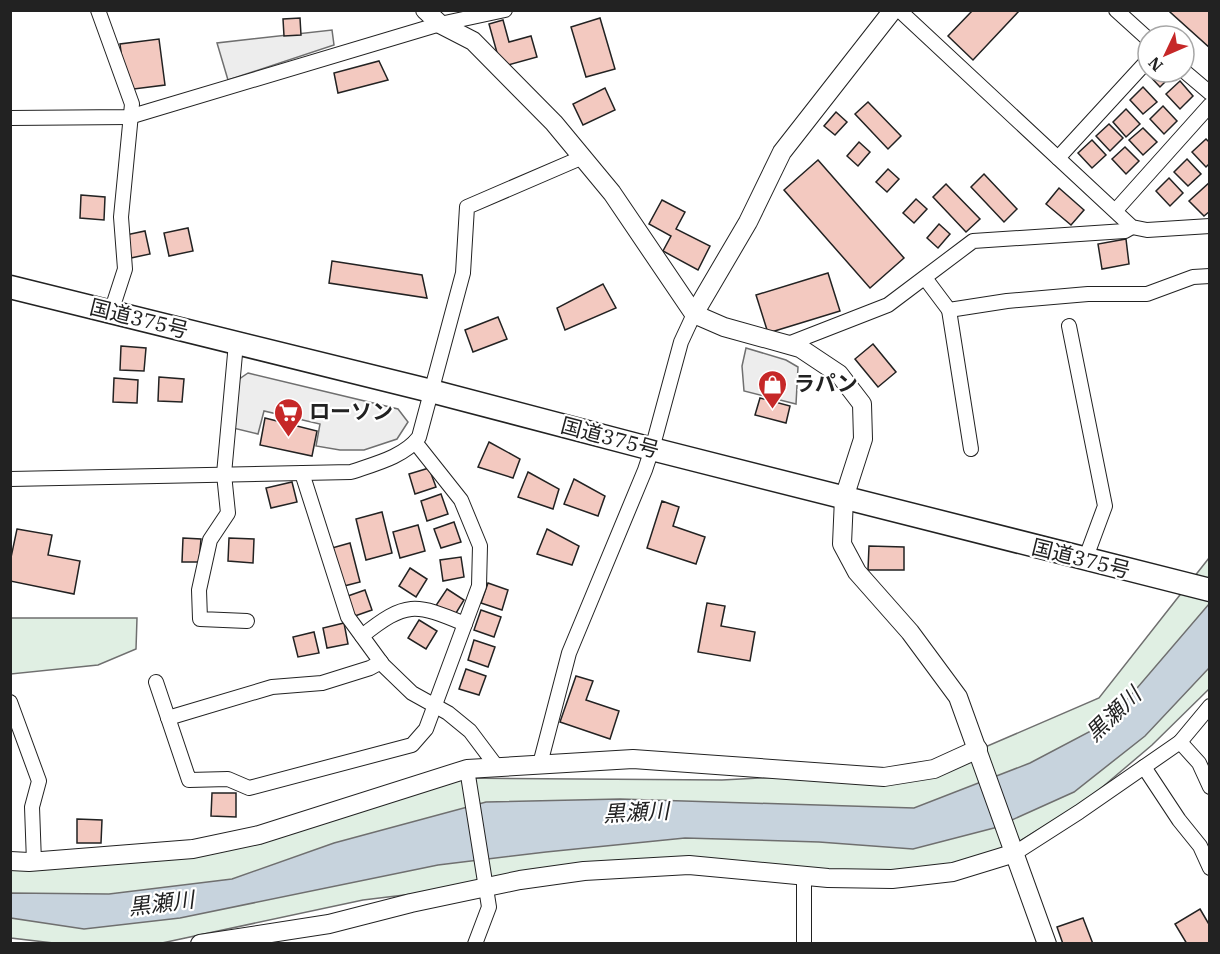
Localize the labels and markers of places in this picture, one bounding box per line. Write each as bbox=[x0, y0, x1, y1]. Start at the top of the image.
shop icon: ラパン bbox=[757, 368, 789, 410]
place label: ラパン bbox=[794, 369, 858, 397]
supermarket icon: ローソン bbox=[272, 396, 304, 438]
place label: ローソン bbox=[309, 397, 393, 425]

